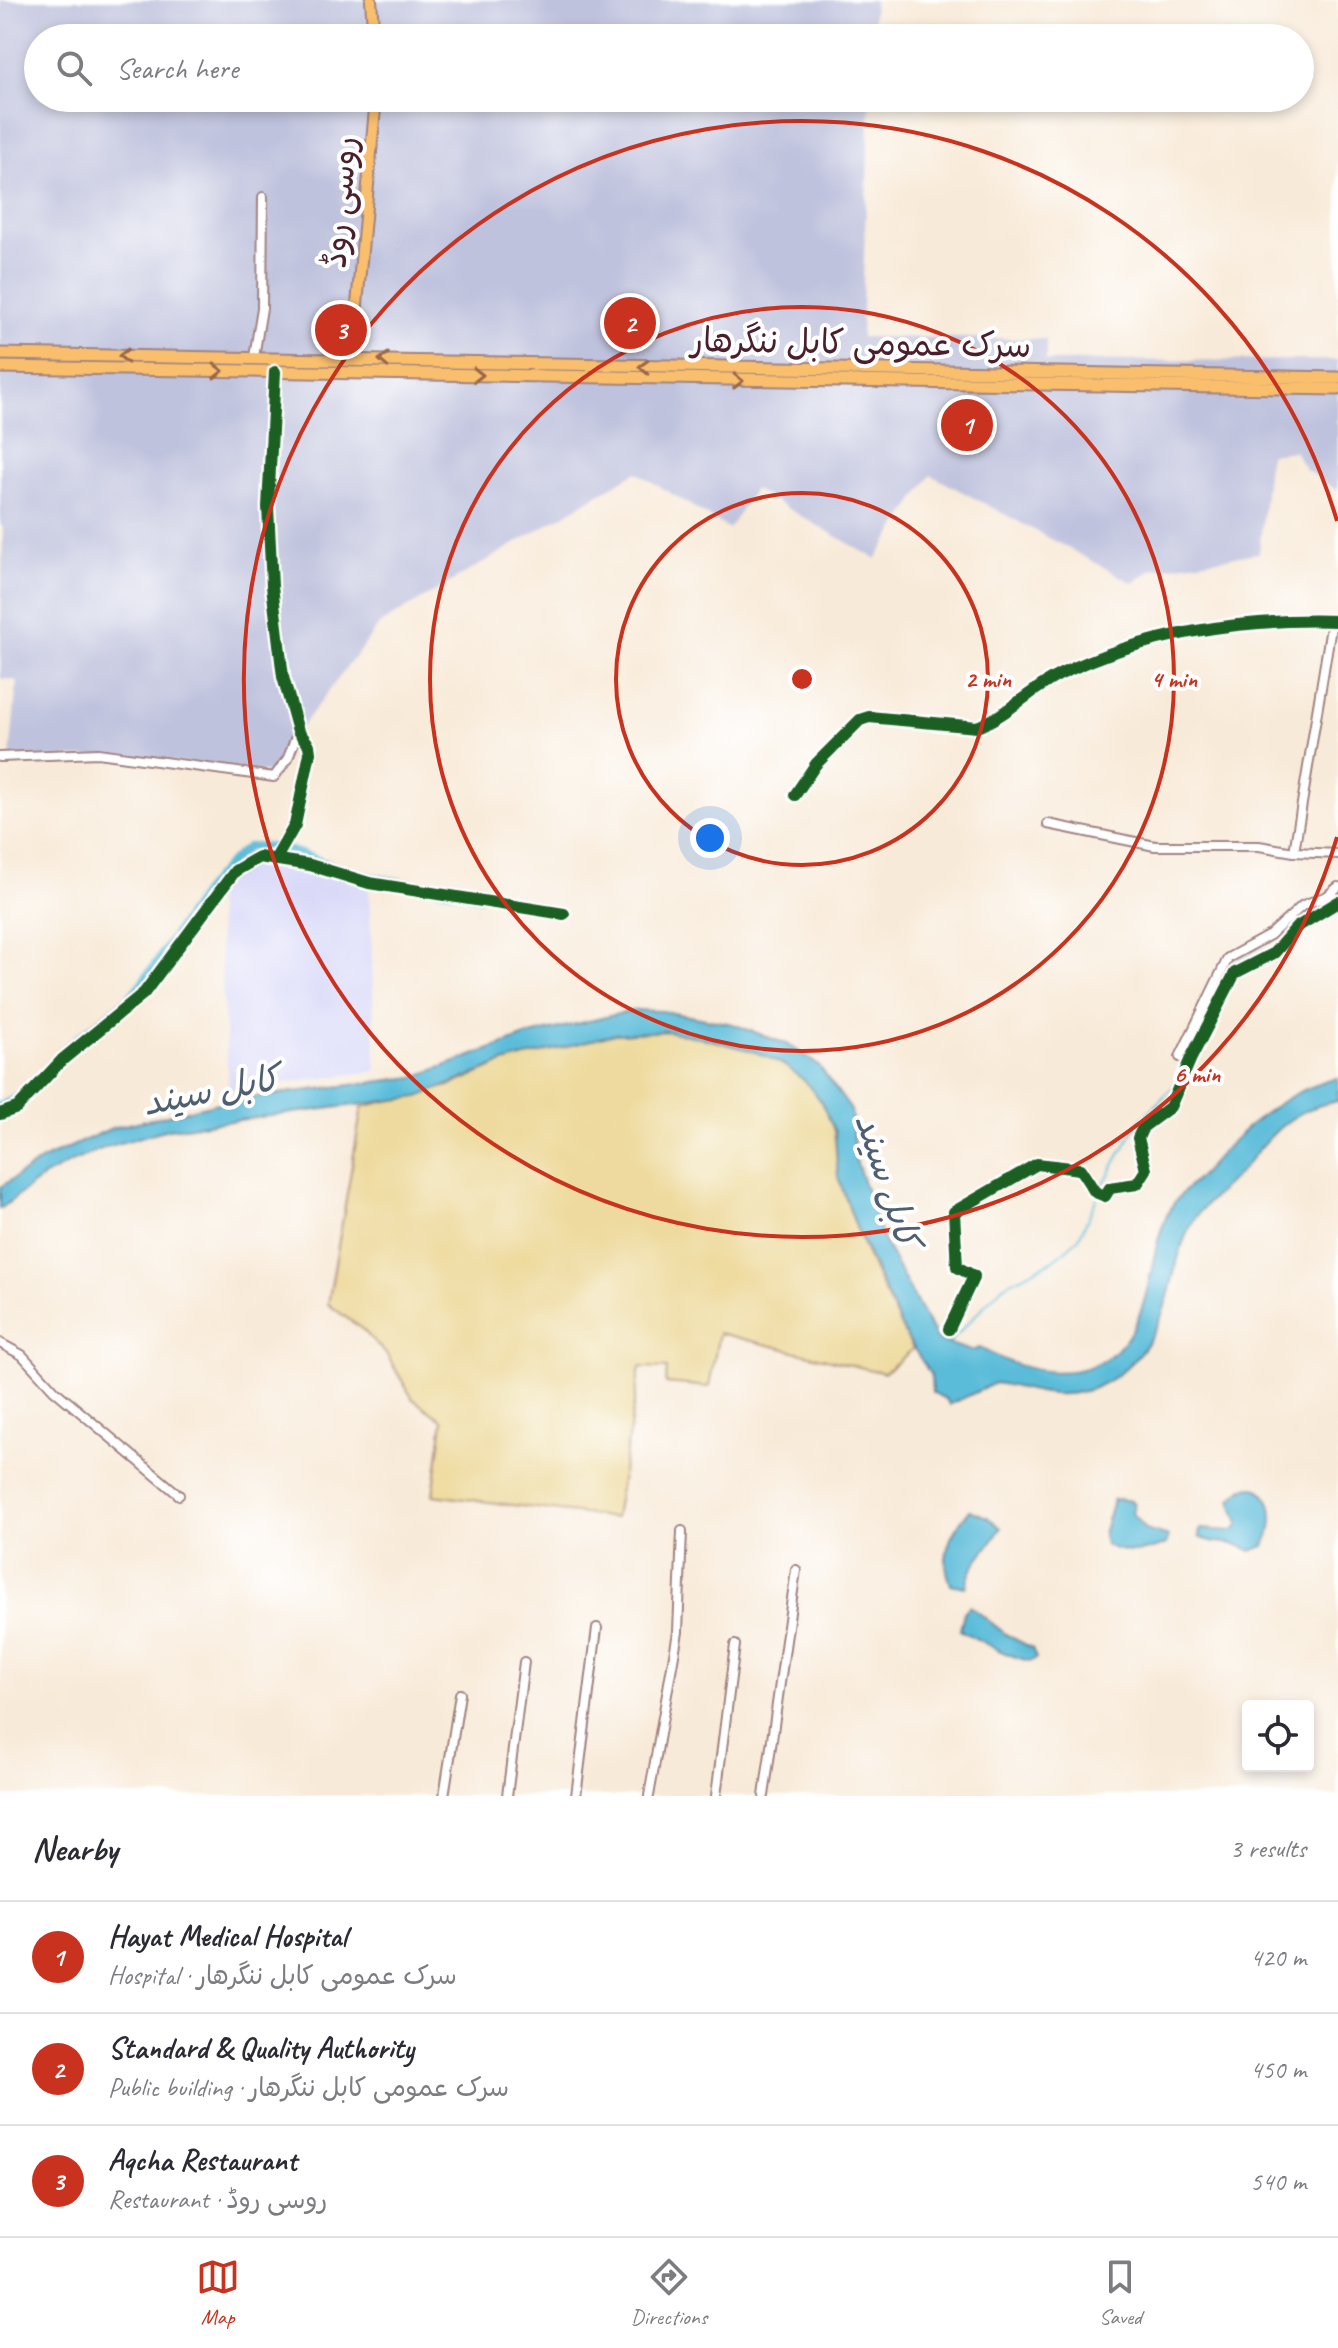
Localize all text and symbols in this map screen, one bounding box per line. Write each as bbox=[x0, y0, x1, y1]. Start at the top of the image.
search box bbox=[24, 24, 1314, 112]
icon: search bbox=[52, 46, 96, 90]
text: Search here bbox=[116, 49, 238, 87]
street label: روسی روڈ bbox=[312, 134, 367, 270]
pin: 2 bbox=[604, 293, 656, 353]
pin: 3 bbox=[315, 300, 367, 360]
street label: سرک عمومی کابل ننگرهار bbox=[687, 318, 1032, 367]
one-way arrow bbox=[117, 347, 130, 364]
one-way arrow bbox=[377, 351, 390, 368]
one-way arrow bbox=[637, 358, 650, 375]
one-way arrow bbox=[212, 362, 225, 380]
one-way arrow bbox=[472, 366, 485, 384]
one-way arrow bbox=[732, 372, 745, 390]
pin: 1 bbox=[941, 395, 993, 455]
text: 2 min bbox=[965, 664, 1012, 694]
text: 4 min bbox=[1151, 664, 1198, 694]
centre of rings bbox=[788, 665, 816, 693]
your location bbox=[690, 818, 730, 858]
water label: کابل سيند bbox=[139, 1053, 290, 1126]
text: 6 min bbox=[1174, 1059, 1221, 1089]
water label: کابل سيند bbox=[845, 1107, 933, 1259]
map controls bbox=[1242, 1700, 1314, 1772]
button: locate bbox=[1242, 1700, 1314, 1772]
text: Nearby bbox=[32, 1827, 118, 1870]
text: 3 results bbox=[1230, 1832, 1306, 1865]
text: Hayat Medical Hospital bbox=[108, 1917, 347, 1955]
text: 1 bbox=[52, 1941, 64, 1974]
text: 420 m bbox=[1250, 1941, 1306, 1974]
text: Hospital · سرک عمومی کابل ننگرهار bbox=[108, 1959, 457, 1992]
text: Standard & Quality Authority bbox=[108, 2029, 414, 2067]
text: 2 bbox=[52, 2053, 64, 2086]
text: 450 m bbox=[1250, 2053, 1306, 2086]
text: Public building · سرک عمومی کابل ننگرهار bbox=[108, 2071, 509, 2104]
text: Aqcha Restaurant bbox=[108, 2141, 297, 2179]
text: 3 bbox=[52, 2165, 64, 2198]
text: 540 m bbox=[1250, 2165, 1306, 2198]
text: Restaurant · روسی روڈ bbox=[108, 2183, 327, 2216]
tab: Map bbox=[196, 2255, 240, 2331]
tab: Directions bbox=[631, 2255, 707, 2331]
tab: Saved bbox=[1098, 2255, 1142, 2331]

